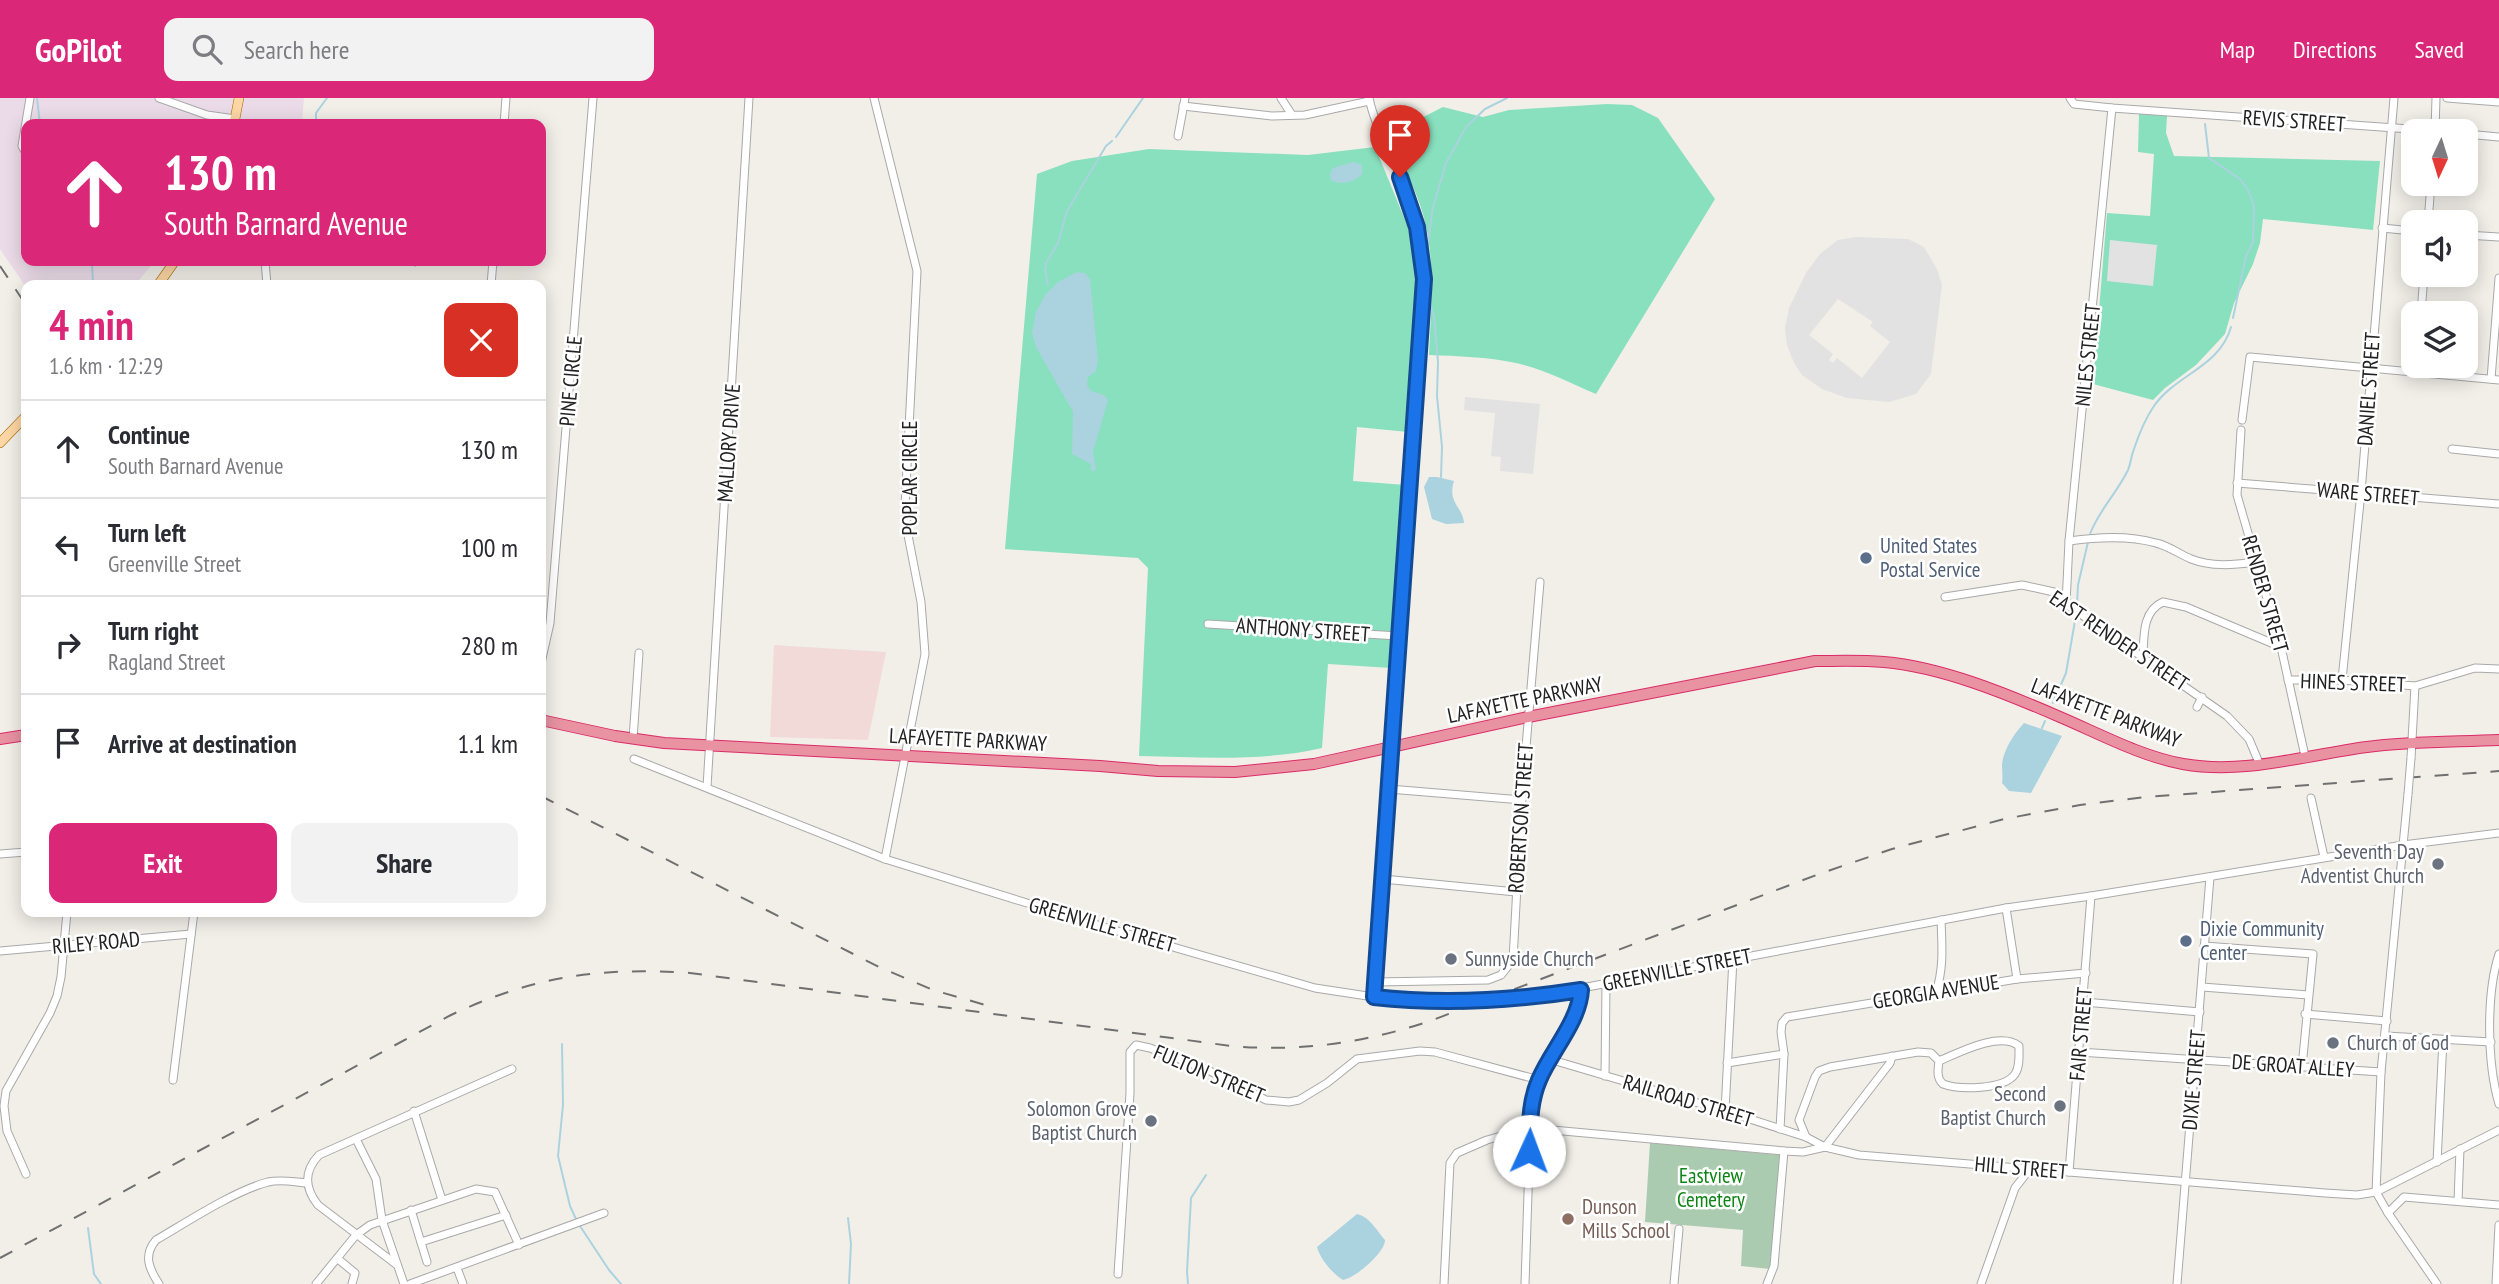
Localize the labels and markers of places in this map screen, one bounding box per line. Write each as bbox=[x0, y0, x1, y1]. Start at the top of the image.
pin bbox=[1370, 105, 1430, 177]
place label: United States Postal Service bbox=[1880, 532, 1980, 583]
marker: United States Postal Service bbox=[1858, 550, 1874, 566]
place label: Seventh Day Adventist Church bbox=[2301, 838, 2424, 889]
marker: Seventh Day Adventist Church bbox=[2430, 856, 2446, 872]
place label: Dixie Community Center bbox=[2200, 915, 2324, 966]
marker: Dixie Community Center bbox=[2178, 933, 2194, 949]
place label: Sunnyside Church bbox=[1465, 945, 1594, 972]
marker: Sunnyside Church bbox=[1443, 951, 1459, 967]
place label: Church of God bbox=[2347, 1029, 2449, 1056]
marker: Church of God bbox=[2325, 1035, 2341, 1051]
place label: Second Baptist Church bbox=[1940, 1080, 2046, 1131]
place label: Solomon Grove Baptist Church bbox=[1027, 1095, 1137, 1146]
marker: Second Baptist Church bbox=[2052, 1098, 2068, 1114]
marker: Solomon Grove Baptist Church bbox=[1143, 1113, 1159, 1129]
place label: Dunson Mills School bbox=[1582, 1193, 1670, 1244]
marker: Dunson Mills School bbox=[1560, 1211, 1576, 1227]

